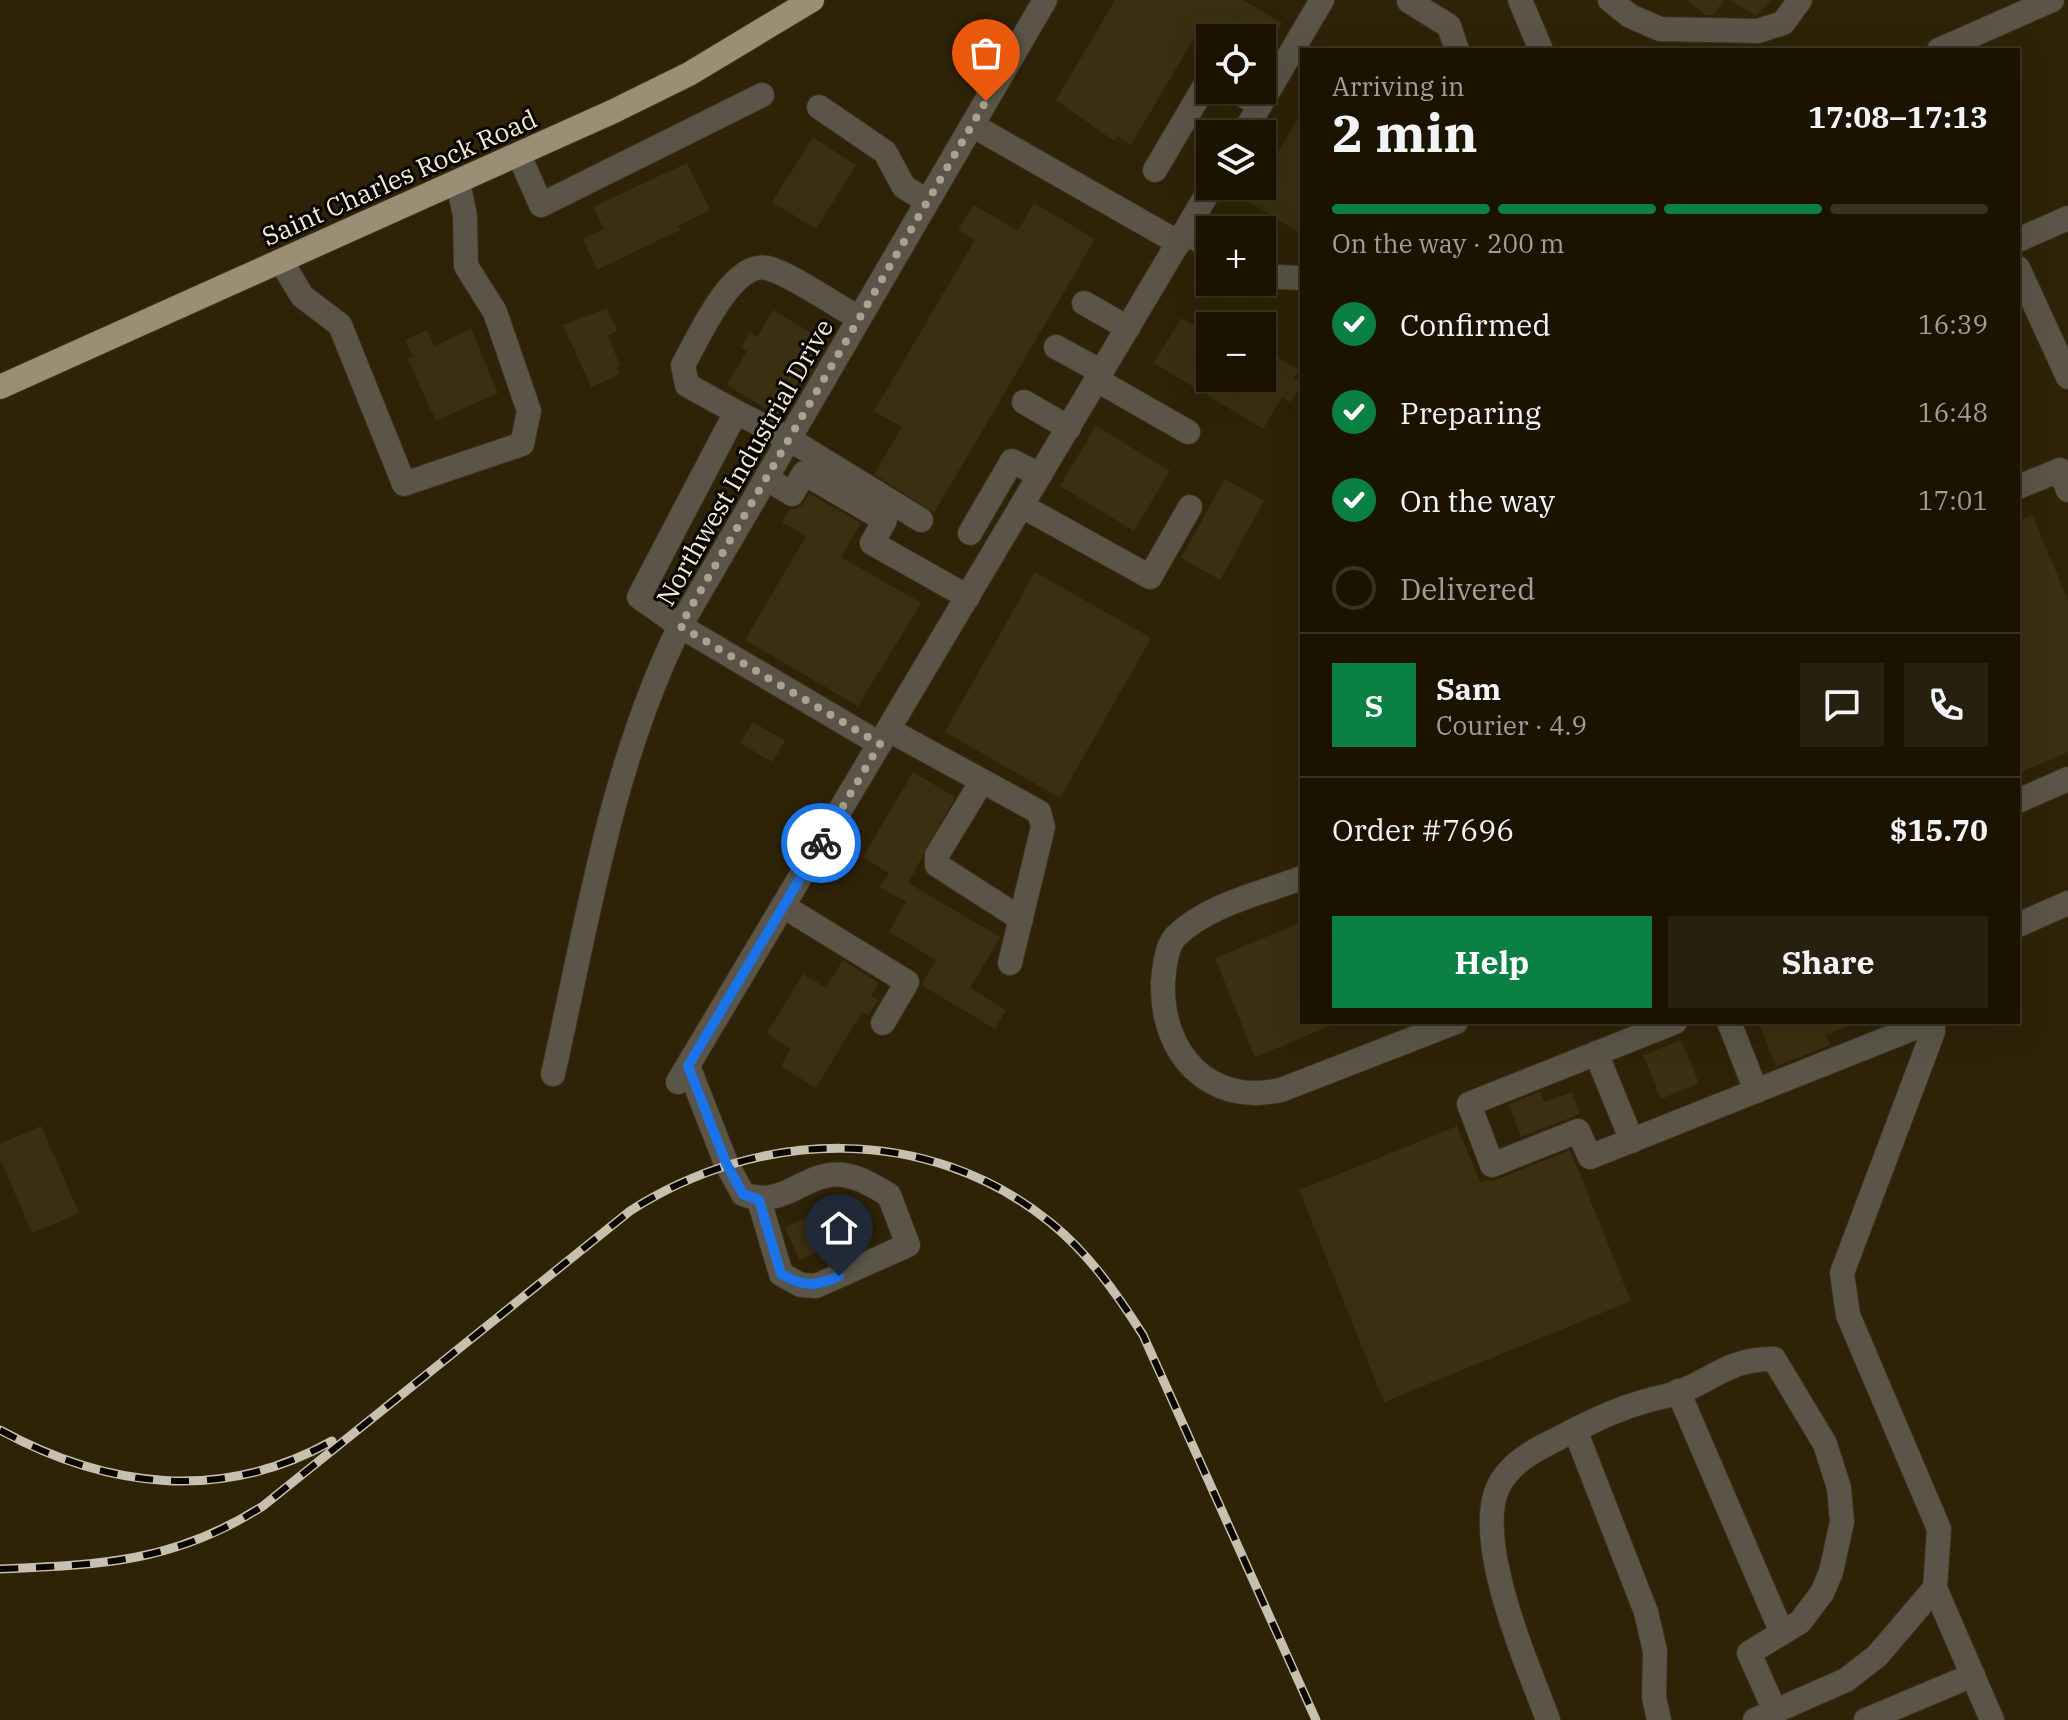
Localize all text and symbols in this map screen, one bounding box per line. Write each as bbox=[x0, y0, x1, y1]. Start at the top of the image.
pin bbox=[952, 19, 1020, 101]
map controls bbox=[1196, 24, 1276, 392]
button: locate bbox=[1196, 24, 1276, 104]
icon: bag bbox=[964, 31, 1008, 75]
text: Arriving in bbox=[1332, 69, 1465, 103]
text: 17:08–17:13 bbox=[1808, 97, 1988, 136]
text: 2 min bbox=[1332, 99, 1478, 166]
street label: Saint Charles Rock Road bbox=[256, 101, 542, 253]
button: layers bbox=[1196, 120, 1276, 200]
button: + bbox=[1196, 216, 1276, 296]
text: On the way · 200 m bbox=[1332, 226, 1565, 260]
icon: check bbox=[1332, 302, 1376, 346]
text: Confirmed bbox=[1400, 305, 1551, 344]
text: 16:39 bbox=[1918, 307, 1988, 341]
street label: Northwest Industrial Drive bbox=[648, 312, 840, 612]
button: − bbox=[1196, 312, 1276, 392]
icon: check bbox=[1332, 390, 1376, 434]
text: Preparing bbox=[1400, 393, 1541, 432]
text: 16:48 bbox=[1918, 395, 1988, 429]
icon: check bbox=[1332, 478, 1376, 522]
text: On the way bbox=[1400, 481, 1555, 520]
text: 17:01 bbox=[1918, 483, 1988, 517]
text: Delivered bbox=[1400, 569, 1535, 608]
button: chat bbox=[1800, 663, 1884, 747]
button: phone bbox=[1904, 663, 1988, 747]
text: Sam bbox=[1436, 669, 1501, 708]
text: S bbox=[1365, 686, 1383, 725]
text: Courier · 4.9 bbox=[1436, 708, 1587, 742]
courier bbox=[781, 803, 861, 883]
text: Order #7696 bbox=[1332, 810, 1514, 849]
text: $15.70 bbox=[1890, 810, 1988, 849]
icon: bike bbox=[799, 821, 843, 865]
button: Help bbox=[1332, 916, 1652, 1008]
button: Share bbox=[1668, 916, 1988, 1008]
pin bbox=[805, 1194, 873, 1276]
icon: home bbox=[817, 1206, 861, 1250]

